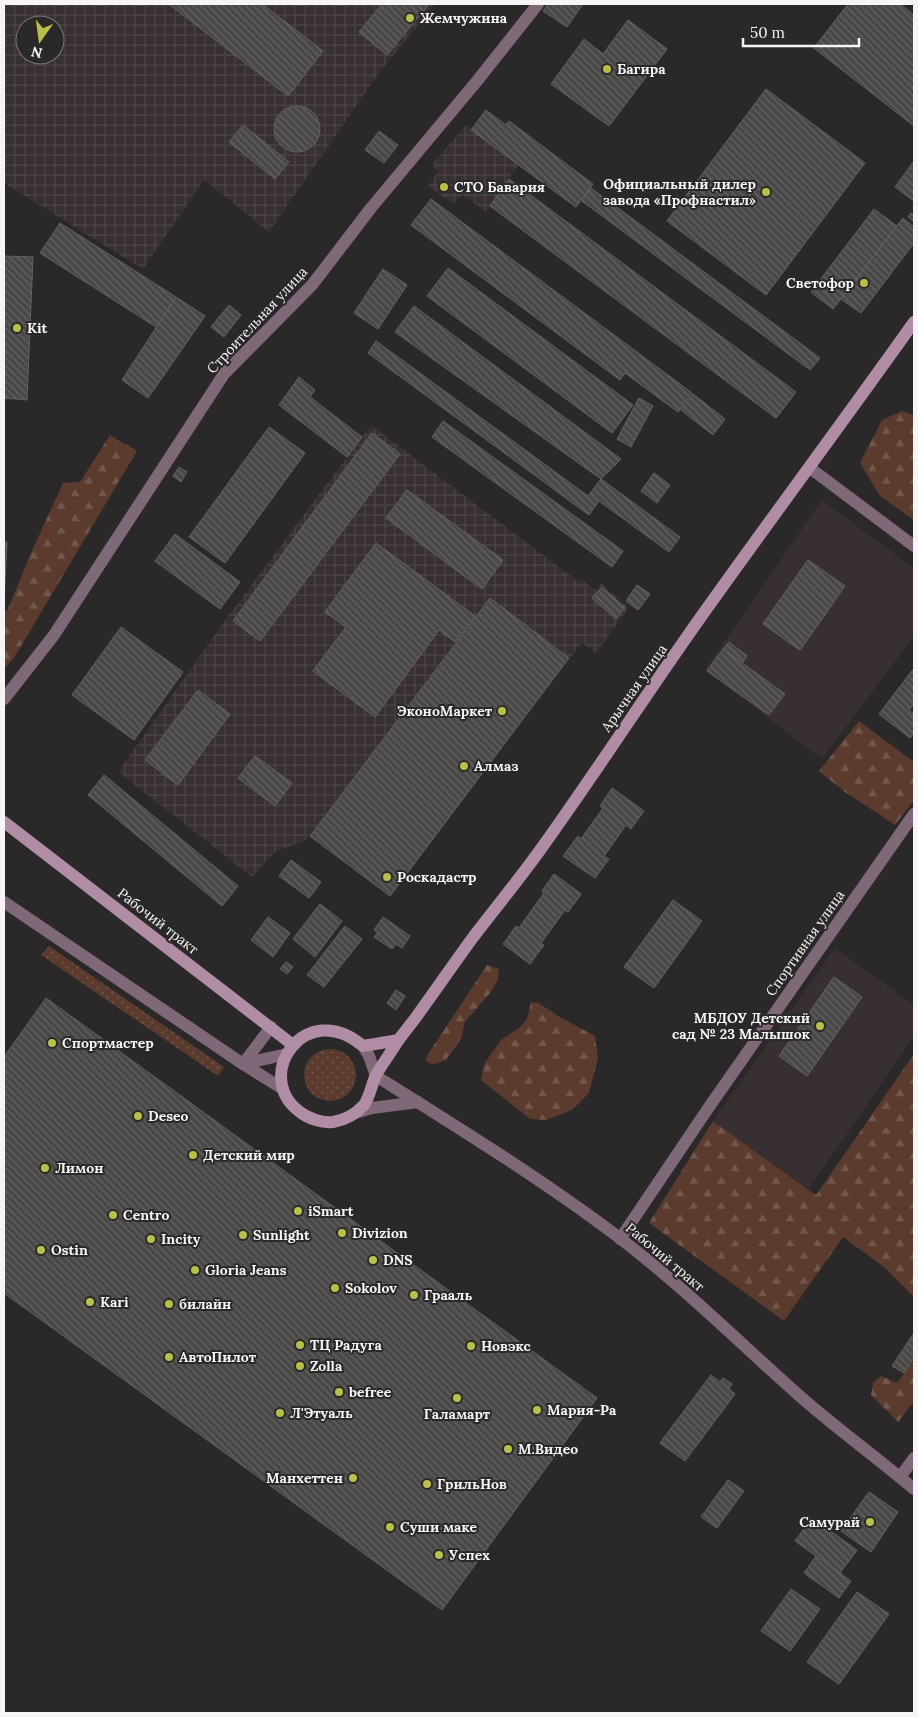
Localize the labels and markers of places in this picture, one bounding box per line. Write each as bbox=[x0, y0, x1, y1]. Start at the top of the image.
place label: Жемчужина bbox=[420, 9, 508, 27]
marker: Жемчужина bbox=[404, 12, 416, 24]
place label: Багира bbox=[617, 60, 666, 78]
marker: Багира bbox=[601, 63, 613, 75]
place label: Официальный дилер завода «Профнастил» bbox=[603, 175, 756, 209]
place label: СТО Бавария bbox=[454, 178, 545, 196]
marker: СТО Бавария bbox=[438, 181, 450, 193]
marker: Официальный дилер завода «Профнастил» bbox=[760, 186, 772, 198]
place label: Светофор bbox=[786, 274, 854, 292]
marker: Светофор bbox=[858, 277, 870, 289]
place label: Kit bbox=[27, 319, 47, 337]
marker: Kit bbox=[11, 322, 23, 334]
place label: ЭконоМаркет bbox=[397, 702, 493, 720]
marker: ЭконоМаркет bbox=[496, 705, 508, 717]
place label: Алмаз bbox=[474, 757, 519, 775]
marker: Алмаз bbox=[458, 760, 470, 772]
place label: Роскадастр bbox=[397, 868, 476, 886]
marker: Роскадастр bbox=[381, 871, 393, 883]
place label: МБДОУ Детский сад № 23 Малышок bbox=[672, 1009, 811, 1043]
marker: МБДОУ Детский сад № 23 Малышок bbox=[814, 1020, 826, 1032]
place label: Спортмастер bbox=[62, 1034, 154, 1052]
marker: Спортмастер bbox=[46, 1037, 58, 1049]
place label: Deseo bbox=[148, 1107, 188, 1125]
marker: Deseo bbox=[132, 1110, 144, 1122]
place label: Детский мир bbox=[203, 1146, 295, 1164]
marker: Детский мир bbox=[187, 1149, 199, 1161]
place label: Лимон bbox=[55, 1159, 104, 1177]
marker: Лимон bbox=[39, 1162, 51, 1174]
place label: iSmart bbox=[308, 1202, 354, 1220]
marker: iSmart bbox=[292, 1205, 304, 1217]
place label: Centro bbox=[123, 1206, 169, 1224]
marker: Centro bbox=[107, 1209, 119, 1221]
place label: Divizion bbox=[352, 1224, 408, 1242]
place label: Sunlight bbox=[253, 1226, 310, 1244]
marker: Divizion bbox=[336, 1227, 348, 1239]
marker: Sunlight bbox=[237, 1229, 249, 1241]
place label: Incity bbox=[161, 1230, 201, 1248]
marker: Incity bbox=[145, 1233, 157, 1245]
place label: Ostin bbox=[51, 1241, 88, 1259]
marker: Ostin bbox=[35, 1244, 47, 1256]
place label: DNS bbox=[383, 1251, 413, 1269]
marker: DNS bbox=[367, 1254, 379, 1266]
place label: Gloria Jeans bbox=[205, 1261, 287, 1279]
marker: Gloria Jeans bbox=[189, 1264, 201, 1276]
place label: Sokolov bbox=[345, 1279, 397, 1297]
marker: Sokolov bbox=[329, 1282, 341, 1294]
place label: Грааль bbox=[424, 1286, 472, 1304]
marker: Грааль bbox=[408, 1289, 420, 1301]
place label: Kari bbox=[100, 1293, 129, 1311]
place label: билайн bbox=[179, 1295, 231, 1313]
marker: Kari bbox=[84, 1296, 96, 1308]
marker: билайн bbox=[163, 1298, 175, 1310]
place label: ТЦ Радуга bbox=[310, 1336, 382, 1354]
place label: Новэкс bbox=[481, 1337, 531, 1355]
marker: ТЦ Радуга bbox=[294, 1339, 306, 1351]
marker: Новэкс bbox=[465, 1340, 477, 1352]
place label: АвтоПилот bbox=[179, 1348, 257, 1366]
marker: АвтоПилот bbox=[163, 1351, 175, 1363]
place label: Zolla bbox=[310, 1357, 343, 1375]
marker: Zolla bbox=[294, 1360, 306, 1372]
place label: befree bbox=[348, 1383, 392, 1401]
marker: befree bbox=[333, 1386, 345, 1398]
marker: Галамарт bbox=[451, 1392, 463, 1404]
place label: Мария-Ра bbox=[547, 1401, 617, 1419]
place label: Л'Этуаль bbox=[290, 1404, 353, 1422]
marker: Мария-Ра bbox=[531, 1404, 543, 1416]
place label: Галамарт bbox=[424, 1405, 491, 1423]
marker: Л'Этуаль bbox=[274, 1407, 286, 1419]
place label: М.Видео bbox=[518, 1440, 578, 1458]
marker: М.Видео bbox=[502, 1443, 514, 1455]
place label: Манхеттен bbox=[266, 1469, 343, 1487]
marker: Манхеттен bbox=[347, 1472, 359, 1484]
place label: ГрильНов bbox=[437, 1475, 507, 1493]
marker: ГрильНов bbox=[421, 1478, 433, 1490]
place label: Самурай bbox=[799, 1513, 860, 1531]
marker: Самурай bbox=[864, 1516, 876, 1528]
place label: Суши маке bbox=[400, 1518, 477, 1536]
marker: Суши маке bbox=[384, 1521, 396, 1533]
place label: Успех bbox=[449, 1546, 490, 1564]
marker: Успех bbox=[433, 1549, 445, 1561]

